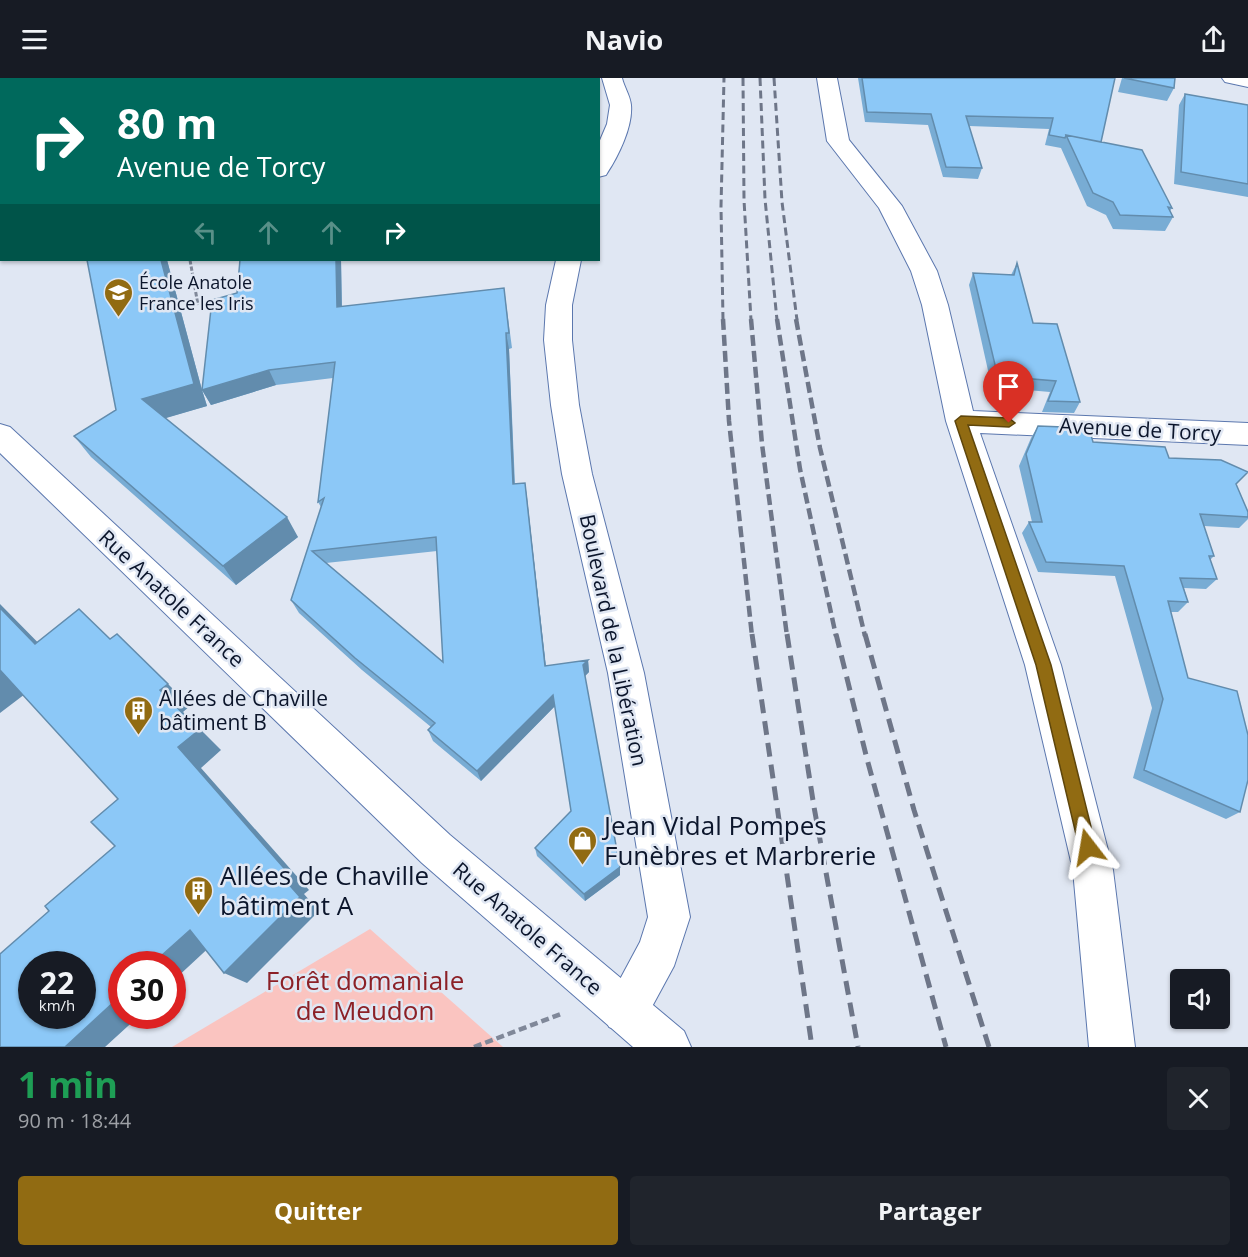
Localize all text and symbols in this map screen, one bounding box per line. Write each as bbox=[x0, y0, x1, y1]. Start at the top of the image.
text: Navio bbox=[585, 21, 663, 58]
icon: menu bbox=[18, 23, 51, 56]
icon: share bbox=[1197, 23, 1230, 56]
text: 80 m bbox=[117, 94, 217, 151]
icon: right bbox=[18, 102, 96, 180]
text: Avenue de Torcy bbox=[117, 148, 325, 185]
icon: left bbox=[189, 216, 222, 249]
icon: ahead bbox=[252, 216, 285, 249]
icon: ahead bbox=[315, 216, 348, 249]
icon: right bbox=[378, 216, 411, 249]
place label: École Anatole France les Iris bbox=[139, 270, 254, 315]
school or university icon: École Anatole France les Iris bbox=[102, 276, 134, 318]
pin bbox=[983, 361, 1034, 423]
icon: arrive bbox=[992, 370, 1025, 403]
street label: Avenue de Torcy bbox=[1058, 411, 1222, 447]
street label: Boulevard de la Libération bbox=[574, 511, 654, 769]
street label: Rue Anatole France bbox=[93, 523, 251, 673]
place label: Allées de Chaville bâtiment B bbox=[159, 684, 328, 736]
building icon: Allées de Chaville bâtiment B bbox=[122, 694, 154, 736]
place label: Jean Vidal Pompes Funèbres et Marbrerie bbox=[601, 807, 876, 873]
position arrow bbox=[1056, 815, 1120, 879]
shop icon: Jean Vidal Pompes Funèbres et Marbrerie bbox=[567, 824, 599, 866]
street label: Rue Anatole France bbox=[447, 855, 609, 1001]
place label: Allées de Chaville bâtiment A bbox=[220, 857, 429, 923]
building icon: Allées de Chaville bâtiment A bbox=[183, 874, 215, 916]
speed limit sign: 30 bbox=[108, 951, 186, 1029]
text: 22 bbox=[40, 962, 74, 1003]
park label: Forêt domaniale de Meudon bbox=[266, 962, 464, 1028]
map controls bbox=[1170, 969, 1230, 1029]
button: sound bbox=[1170, 969, 1230, 1029]
text: km/h bbox=[39, 995, 75, 1015]
text: 1 min bbox=[18, 1060, 118, 1109]
button: close bbox=[1167, 1067, 1230, 1130]
text: 90 m · 18:44 bbox=[18, 1107, 131, 1134]
button: Quitter bbox=[18, 1176, 618, 1245]
button: Partager bbox=[630, 1176, 1230, 1245]

